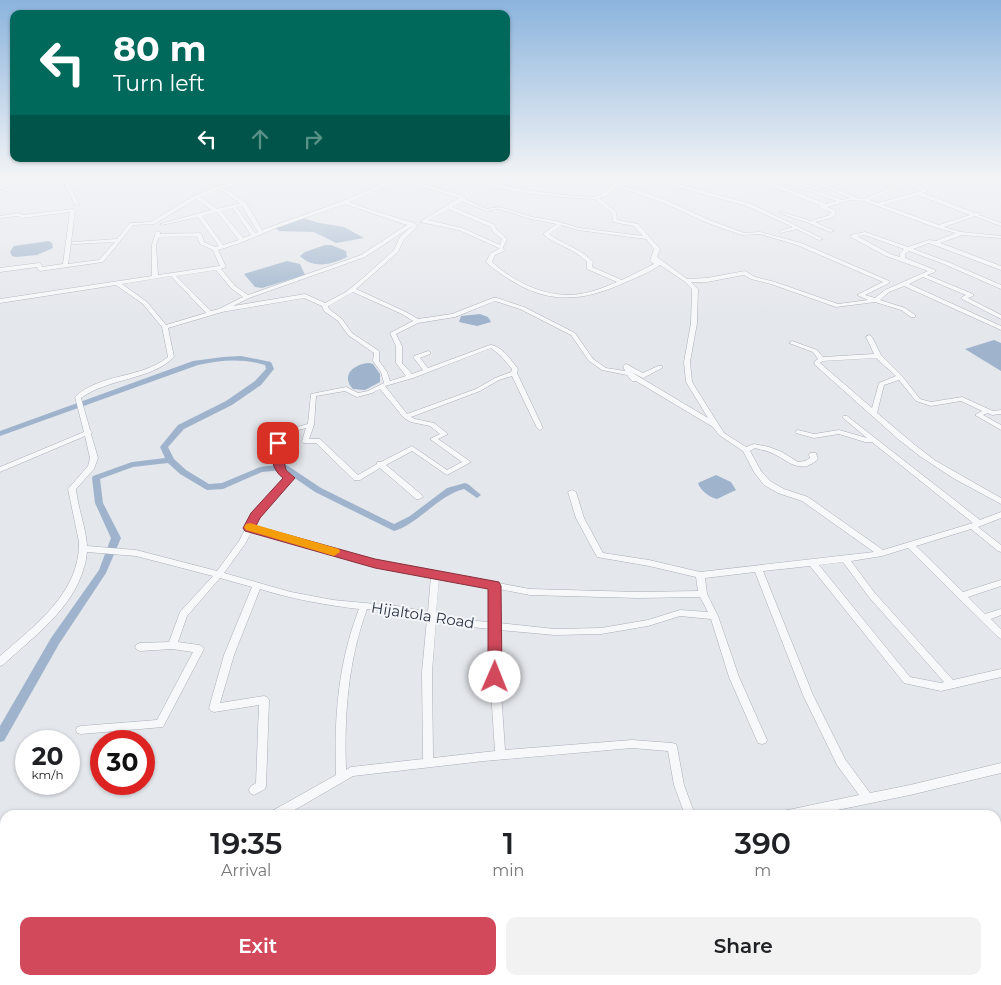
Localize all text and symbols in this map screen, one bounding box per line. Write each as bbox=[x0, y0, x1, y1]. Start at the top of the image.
text: 80 m bbox=[113, 27, 207, 70]
icon: left bbox=[30, 30, 95, 95]
text: Turn left bbox=[113, 70, 205, 97]
icon: left bbox=[193, 125, 221, 153]
icon: ahead bbox=[246, 125, 274, 153]
icon: right bbox=[299, 125, 327, 153]
pin bbox=[257, 422, 299, 464]
icon: arrive bbox=[264, 429, 292, 457]
street label: Hijaltola Road bbox=[370, 597, 476, 633]
position arrow bbox=[468, 650, 520, 702]
speed limit sign: 30 bbox=[90, 730, 155, 795]
text: 20 bbox=[32, 741, 63, 771]
text: km/h bbox=[31, 767, 64, 782]
text: 19:35 bbox=[210, 825, 282, 862]
text: 1 bbox=[503, 825, 514, 862]
text: 390 bbox=[734, 825, 791, 862]
text: Arrival bbox=[221, 861, 271, 880]
text: min bbox=[492, 861, 524, 880]
text: m bbox=[754, 861, 771, 880]
button: Exit bbox=[20, 917, 496, 975]
button: Share bbox=[506, 917, 981, 975]

